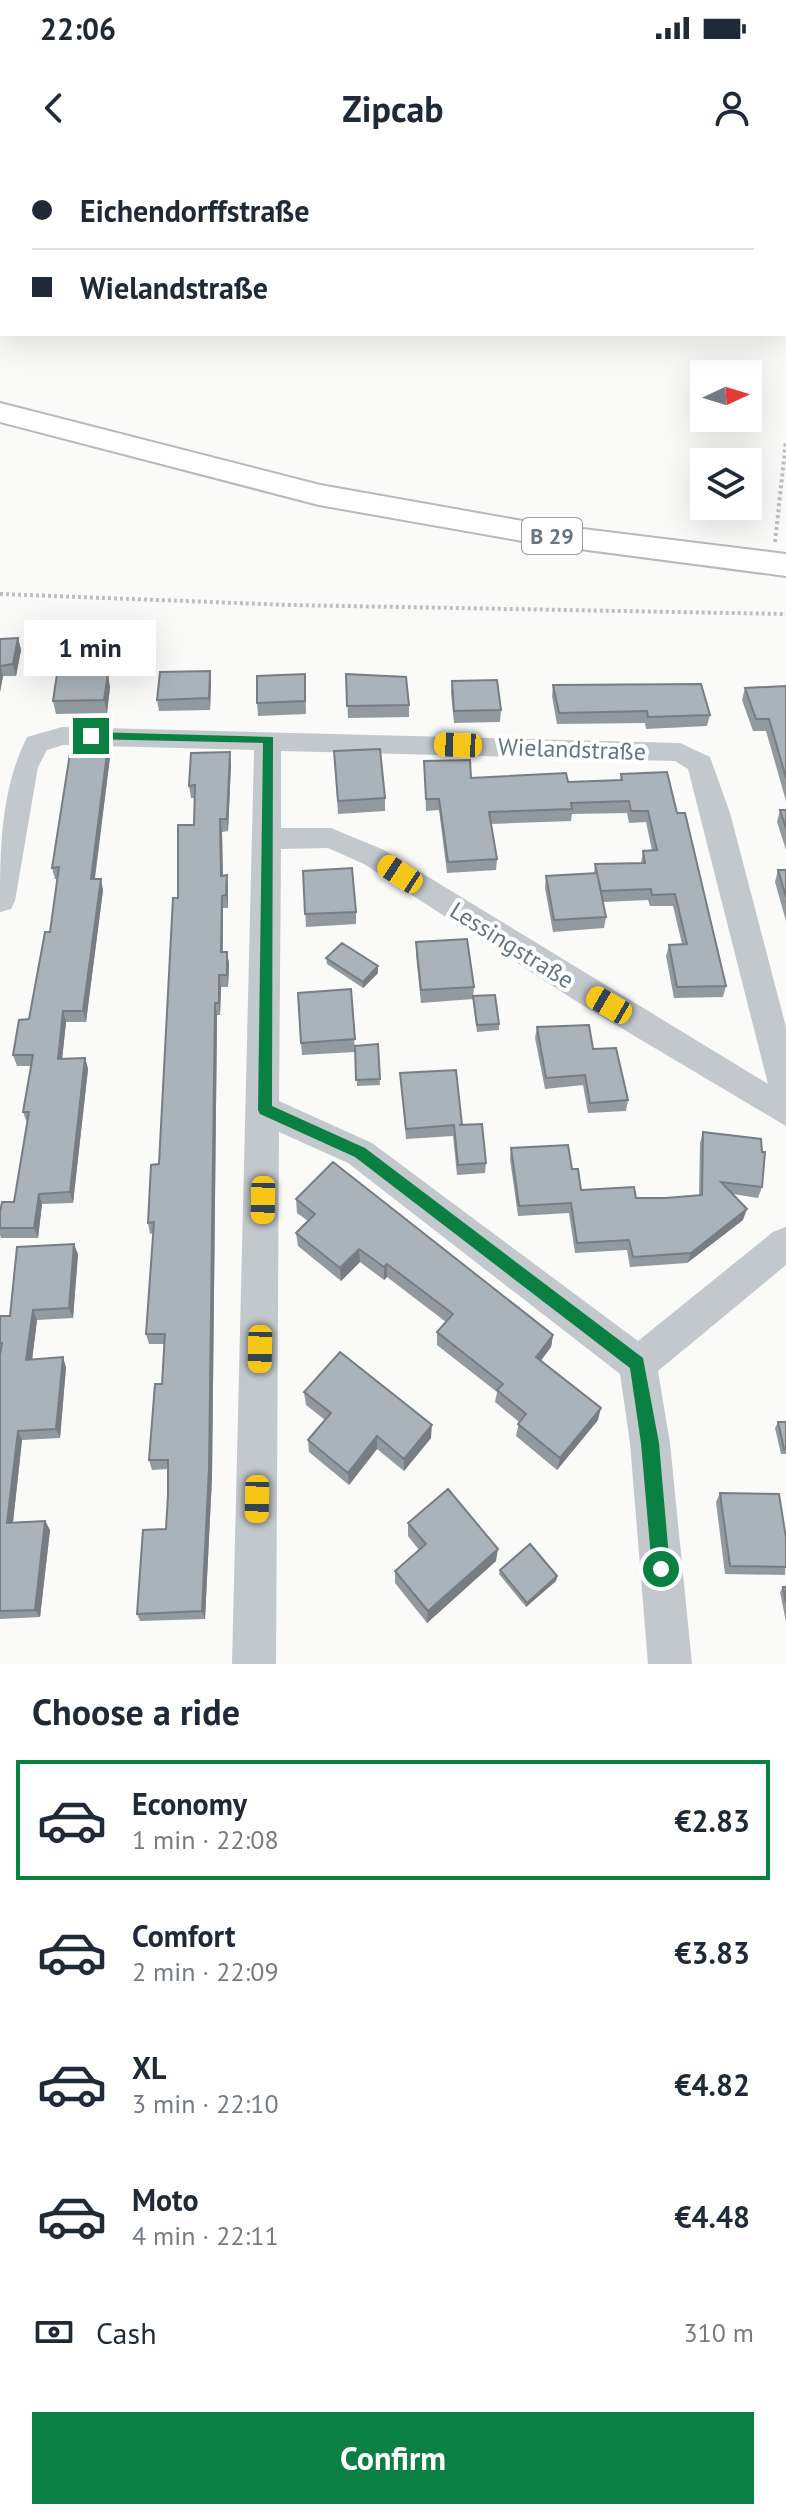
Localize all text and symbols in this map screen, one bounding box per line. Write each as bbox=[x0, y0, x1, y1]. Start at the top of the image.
text: 22:06 bbox=[40, 9, 116, 48]
text: Zipcab bbox=[342, 85, 444, 132]
icon: back bbox=[32, 86, 76, 130]
icon: person bbox=[710, 86, 754, 130]
text: Eichendorffstraße bbox=[80, 191, 309, 230]
text: Wielandstraße bbox=[80, 268, 268, 307]
north arrow bbox=[690, 360, 762, 432]
map controls bbox=[690, 360, 762, 520]
button: layers bbox=[690, 448, 762, 520]
road number: B 29 bbox=[522, 518, 582, 554]
callout: 1 min bbox=[25, 620, 157, 676]
text: 1 min bbox=[58, 631, 122, 664]
route end bbox=[73, 718, 109, 754]
street label: Wielandstraße bbox=[497, 731, 647, 767]
car bbox=[434, 732, 482, 758]
car bbox=[373, 851, 427, 897]
street label: Lessingstraße bbox=[444, 895, 580, 995]
car bbox=[582, 983, 636, 1027]
car bbox=[251, 1176, 275, 1224]
car bbox=[248, 1325, 272, 1373]
car bbox=[245, 1475, 269, 1523]
route start bbox=[643, 1551, 679, 1587]
text: Choose a ride bbox=[32, 1688, 240, 1735]
icon: car bbox=[36, 1784, 108, 1856]
text: Economy bbox=[132, 1784, 247, 1823]
text: €2.83 bbox=[675, 1801, 750, 1840]
text: 1 min · 22:08 bbox=[132, 1823, 279, 1856]
icon: car bbox=[36, 1916, 108, 1988]
text: Comfort bbox=[132, 1916, 235, 1955]
text: €3.83 bbox=[675, 1933, 750, 1972]
text: 2 min · 22:09 bbox=[132, 1955, 279, 1988]
icon: car bbox=[36, 2048, 108, 2120]
text: XL bbox=[132, 2048, 166, 2087]
text: €4.82 bbox=[675, 2065, 750, 2104]
text: 3 min · 22:10 bbox=[132, 2087, 279, 2120]
icon: car bbox=[36, 2180, 108, 2252]
text: Moto bbox=[132, 2180, 199, 2219]
text: €4.48 bbox=[675, 2197, 750, 2236]
text: 4 min · 22:11 bbox=[132, 2219, 279, 2252]
icon: cash bbox=[32, 2310, 76, 2354]
text: Cash bbox=[96, 2313, 157, 2352]
text: 310 m bbox=[683, 2316, 754, 2349]
button: Confirm bbox=[32, 2412, 754, 2504]

